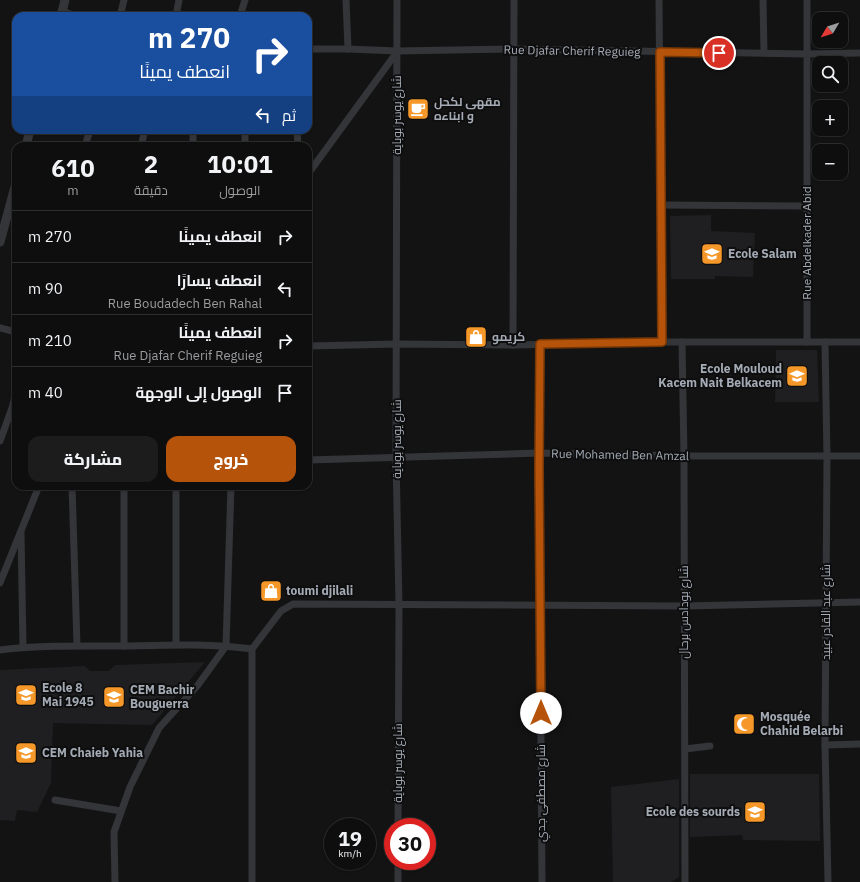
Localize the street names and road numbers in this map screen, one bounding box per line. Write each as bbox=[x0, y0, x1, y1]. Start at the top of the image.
street label: Rue Djafar Cherif Reguieg bbox=[503, 42, 641, 59]
street label: شارع يوسر بوباية bbox=[389, 75, 405, 155]
street label: Rue Abdelkader Abid bbox=[799, 186, 814, 300]
street label: شارع يوسر بوباية bbox=[389, 399, 405, 479]
street label: Rue Mohamed Ben Amzal bbox=[551, 446, 689, 463]
street label: شارع عبد القادر عبيد bbox=[818, 564, 834, 660]
street label: شارع بودادس برحال bbox=[676, 565, 692, 659]
street label: شارع يوسر بوباية bbox=[390, 723, 406, 803]
street label: شارع مصطفى جدي bbox=[533, 744, 551, 842]

